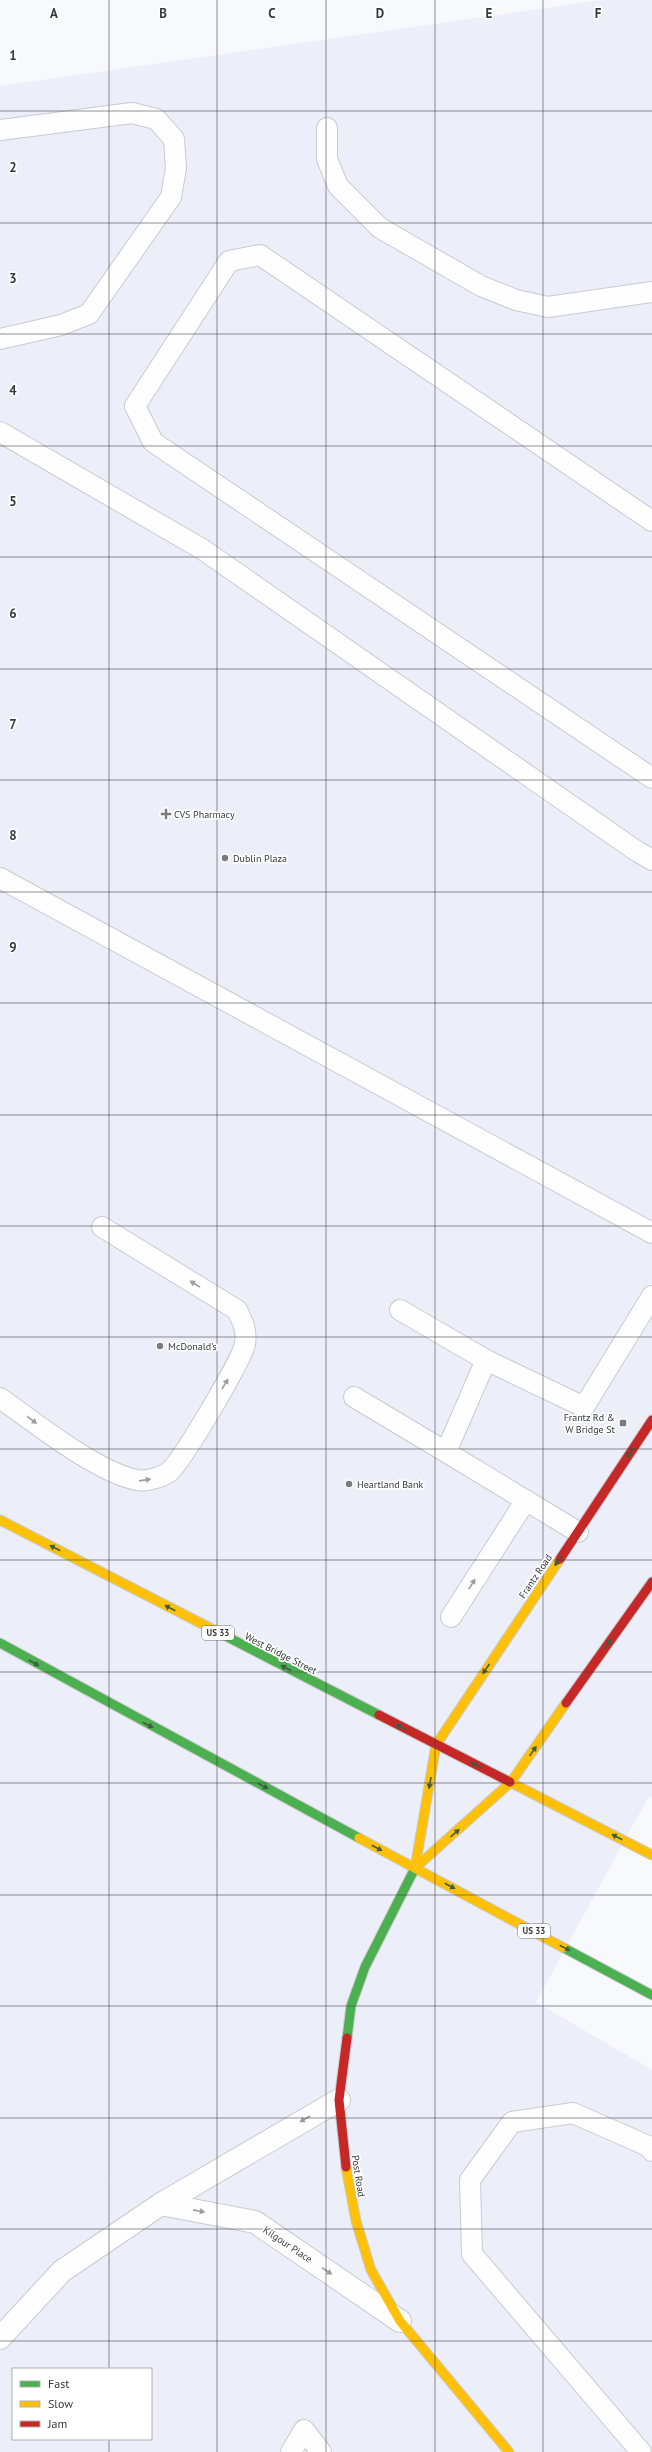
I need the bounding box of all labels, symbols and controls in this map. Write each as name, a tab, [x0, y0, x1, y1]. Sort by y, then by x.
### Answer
text: A	[50, 5, 58, 22]
text: B	[159, 5, 167, 22]
text: C	[268, 5, 276, 22]
text: D	[376, 5, 384, 22]
text: E	[486, 5, 493, 22]
text: F	[595, 5, 602, 22]
text: 1	[9, 47, 17, 64]
text: 2	[9, 159, 17, 176]
text: 3	[9, 270, 17, 287]
text: 4	[9, 382, 17, 399]
text: 5	[9, 493, 17, 510]
text: 6	[9, 605, 17, 622]
text: 7	[9, 716, 17, 733]
place label: CVS Pharmacy	[174, 808, 235, 821]
marker: CVS Pharmacy	[161, 809, 171, 819]
text: 8	[9, 827, 17, 844]
place label: Dublin Plaza	[233, 852, 287, 865]
marker: Dublin Plaza	[220, 853, 230, 863]
text: 9	[9, 939, 17, 956]
one-way arrow	[190, 1280, 200, 1288]
place label: McDonald's	[168, 1340, 217, 1353]
marker: McDonald's	[155, 1341, 165, 1351]
one-way arrow	[222, 1378, 229, 1390]
place label: Frantz Rd & W Bridge St	[564, 1411, 616, 1436]
one-way arrow	[26, 1416, 37, 1424]
marker: Frantz Rd & W Bridge St	[618, 1418, 628, 1428]
one-way arrow	[627, 1447, 634, 1459]
one-way arrow	[139, 1477, 151, 1483]
place label: Heartland Bank	[357, 1478, 424, 1491]
marker: Heartland Bank	[344, 1479, 354, 1489]
one-way arrow	[49, 1545, 60, 1552]
street label: Frantz Road	[516, 1552, 555, 1601]
one-way arrow	[554, 1556, 562, 1566]
one-way arrow	[469, 1578, 476, 1590]
one-way arrow	[164, 1605, 176, 1611]
road number: US 33	[202, 1626, 234, 1640]
street label: West Bridge Street	[243, 1630, 320, 1677]
one-way arrow	[604, 1639, 612, 1650]
one-way arrow	[28, 1659, 40, 1666]
one-way arrow	[280, 1664, 291, 1671]
one-way arrow	[482, 1664, 490, 1674]
one-way arrow	[142, 1722, 154, 1728]
one-way arrow	[396, 1724, 407, 1730]
one-way arrow	[529, 1745, 537, 1756]
one-way arrow	[470, 1762, 482, 1768]
one-way arrow	[427, 1777, 433, 1789]
one-way arrow	[257, 1783, 268, 1789]
one-way arrow	[450, 1828, 460, 1837]
one-way arrow	[612, 1834, 623, 1841]
one-way arrow	[371, 1844, 383, 1851]
one-way arrow	[444, 1883, 456, 1890]
road number: US 33	[518, 1924, 550, 1938]
one-way arrow	[559, 1944, 570, 1951]
one-way arrow	[299, 2116, 311, 2123]
street label: Post Road	[349, 2154, 368, 2198]
one-way arrow	[193, 2208, 205, 2214]
street label: Kilgour Place	[261, 2223, 315, 2266]
one-way arrow	[321, 2267, 332, 2275]
legend	[12, 2368, 152, 2440]
text: Fast	[48, 2376, 69, 2391]
text: Slow	[48, 2396, 73, 2411]
text: Jam	[47, 2416, 67, 2431]

